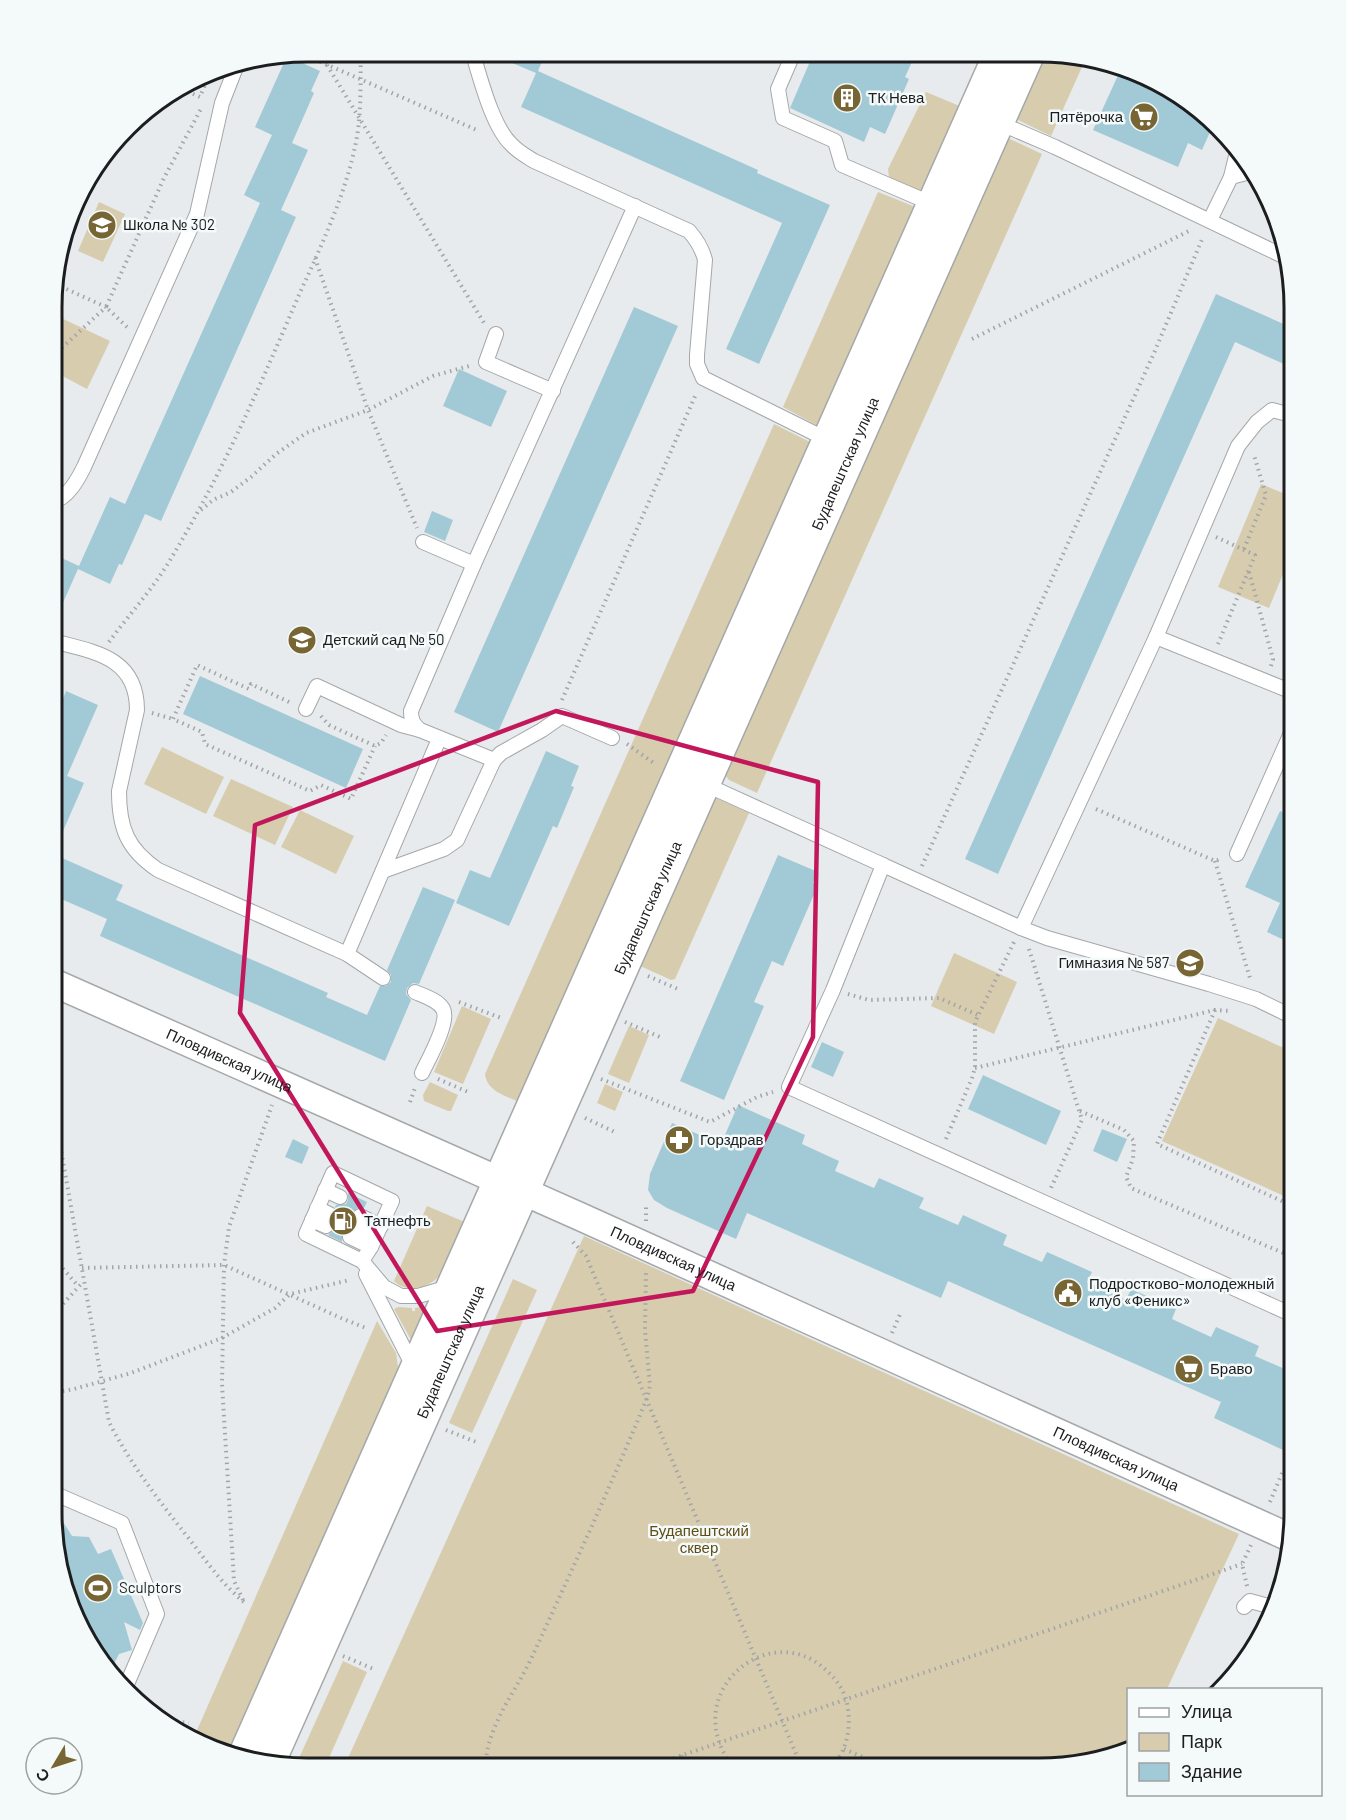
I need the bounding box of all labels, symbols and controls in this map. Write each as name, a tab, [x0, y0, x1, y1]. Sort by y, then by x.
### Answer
building icon: ТК Нева	[831, 82, 863, 114]
place label: ТК Нева	[868, 88, 925, 106]
supermarket icon: Пятёрочка	[1128, 101, 1160, 133]
place label: Пятёрочка	[1049, 107, 1124, 125]
school or university icon: Школа № 302	[86, 209, 118, 241]
place label: Школа № 302	[123, 215, 215, 233]
street label: Будапештская улица	[807, 393, 882, 533]
school or university icon: Детский сад № 50	[286, 624, 318, 656]
place label: Детский сад № 50	[323, 630, 444, 648]
street label: Будапештская улица	[610, 837, 685, 977]
school or university icon: Гимназия № 587	[1174, 947, 1206, 979]
place label: Гимназия № 587	[1058, 953, 1169, 971]
street label: Пловдивская улица	[164, 1024, 296, 1096]
pharmacy icon: Горздрав	[663, 1124, 695, 1156]
place label: Горздрав	[700, 1130, 764, 1148]
fuel station icon: Татнефть	[327, 1205, 359, 1237]
place label: Татнефть	[364, 1211, 431, 1229]
street label: Пловдивская улица	[608, 1222, 740, 1294]
place label: Подростково-молодежный клуб «Феникс»	[1089, 1274, 1274, 1309]
public building icon: Подростково-молодежный клуб «Феникс»	[1052, 1277, 1084, 1309]
street label: Будапештская улица	[412, 1282, 487, 1421]
supermarket icon: Браво	[1173, 1353, 1205, 1385]
place label: Браво	[1210, 1359, 1253, 1377]
street label: Пловдивская улица	[1051, 1422, 1183, 1495]
park label: Будапештский сквер	[649, 1521, 749, 1556]
sports icon: Sculptors	[82, 1572, 114, 1604]
place label: Sculptors	[119, 1578, 181, 1596]
legend	[1127, 1688, 1322, 1796]
text: Улица	[1181, 1700, 1233, 1722]
text: Парк	[1181, 1730, 1222, 1752]
north arrow	[24, 1736, 84, 1796]
text: Здание	[1181, 1760, 1242, 1782]
text: С	[31, 1765, 53, 1786]

